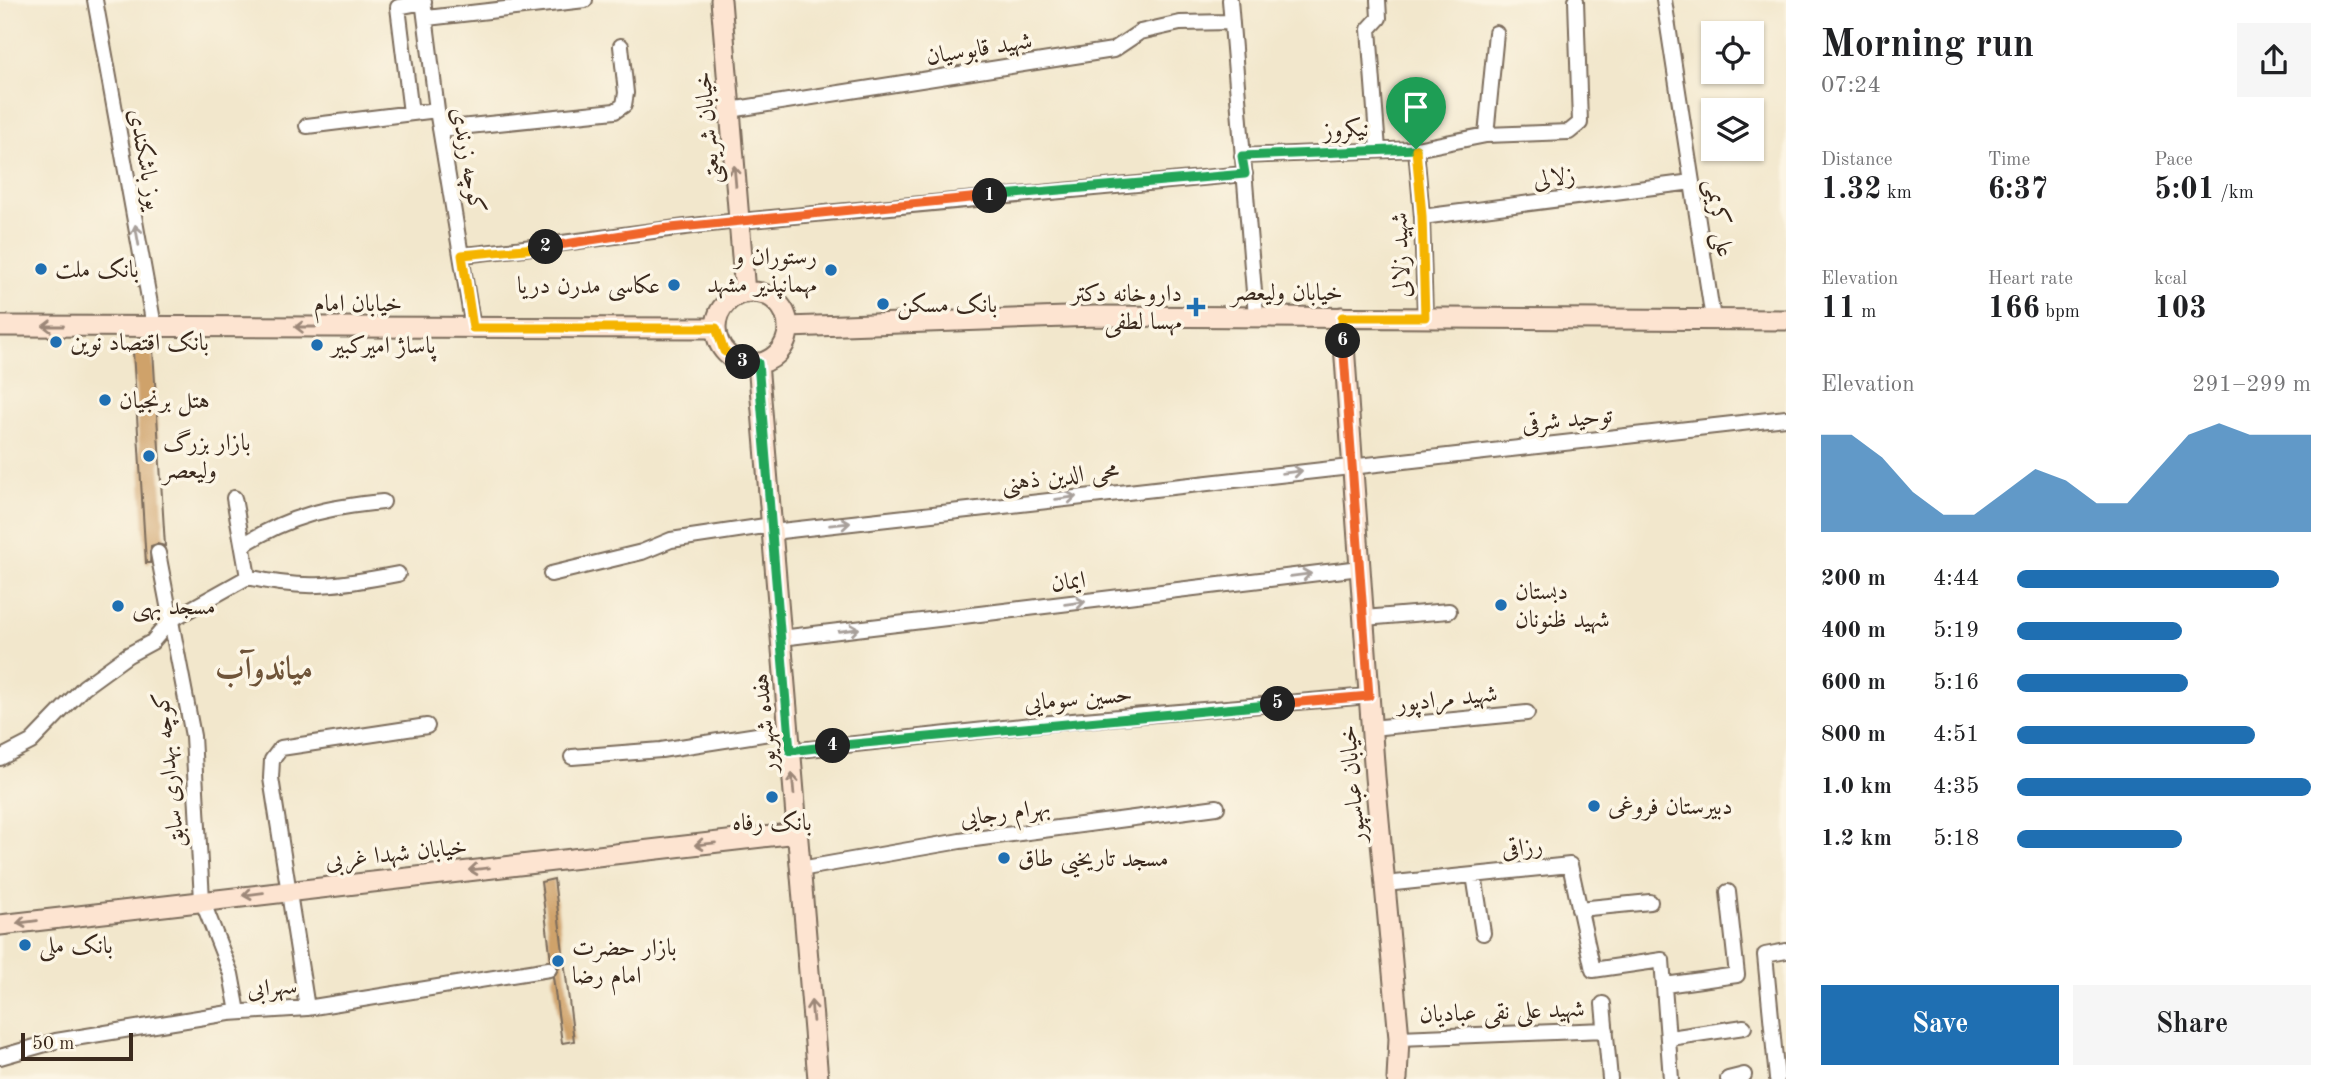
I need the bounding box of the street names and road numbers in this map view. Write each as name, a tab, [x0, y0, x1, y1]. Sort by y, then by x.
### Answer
street label: شهید قابوسیان	[924, 30, 1034, 71]
street label: خیابان شریعتی	[692, 70, 729, 185]
street label: کوچه زرندی	[443, 105, 489, 216]
street label: یوز باشکندی	[122, 106, 167, 213]
street label: نیکروز	[1321, 116, 1370, 145]
street label: زلالی	[1532, 165, 1577, 193]
street label: علی کریمی	[1697, 177, 1739, 260]
street label: شهید زلالی	[1389, 212, 1416, 298]
street label: خیابان ولیعصر	[1228, 282, 1343, 308]
street label: خیابان امام	[314, 293, 402, 324]
street label: توحید شرقی	[1521, 403, 1614, 440]
street label: محی الدین ذهنی	[1000, 459, 1121, 500]
street label: ایمان	[1049, 569, 1087, 597]
street label: هفده شهریور	[750, 672, 783, 776]
street label: حسین سومایی	[1023, 683, 1133, 718]
street label: شهید مرادپور	[1394, 683, 1499, 720]
street label: کوچه بهداری سابق	[149, 690, 193, 849]
street label: خیابان عباسپور	[1337, 724, 1373, 846]
street label: بهرام رجایی	[959, 796, 1053, 839]
street label: رزاقی	[1500, 834, 1544, 863]
street label: خیابان شهدا غربی	[324, 836, 469, 877]
street label: سهرابی	[246, 975, 298, 1006]
street label: شهید علی نقی عبادیان	[1419, 998, 1585, 1031]

